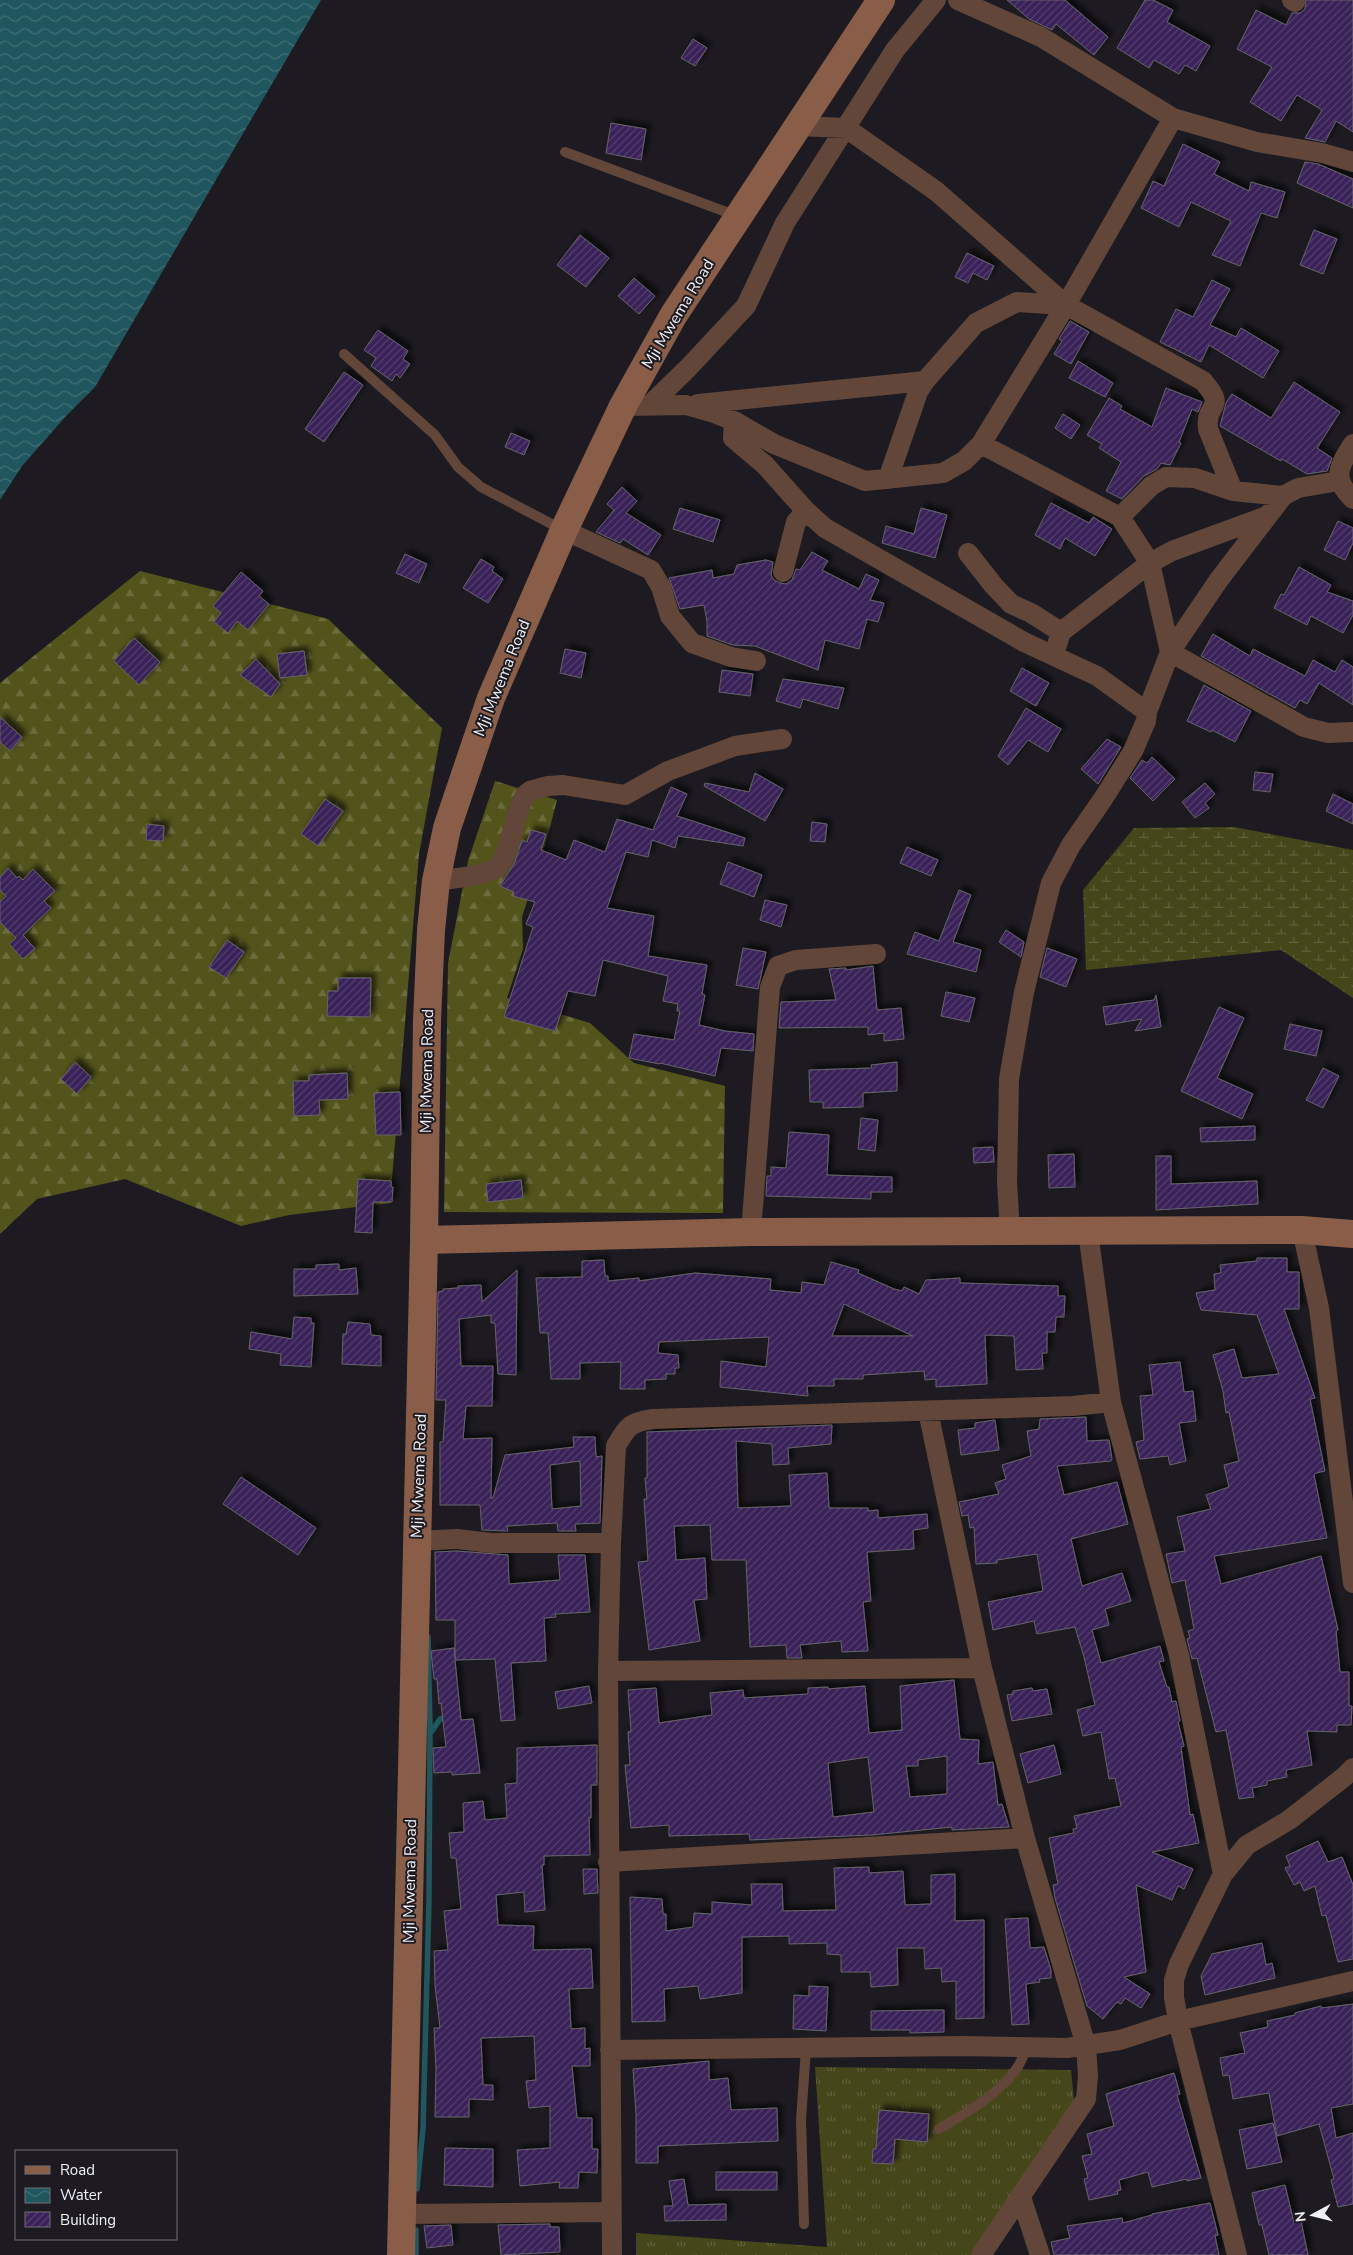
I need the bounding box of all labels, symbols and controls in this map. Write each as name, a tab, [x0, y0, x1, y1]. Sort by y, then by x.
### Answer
street label: Mji Mwema Road	[637, 255, 719, 373]
street label: Mji Mwema Road	[469, 616, 535, 740]
street label: Mji Mwema Road	[415, 1009, 439, 1133]
street label: Mji Mwema Road	[406, 1413, 432, 1539]
street label: Mji Mwema Road	[398, 1819, 422, 1943]
legend	[15, 2150, 178, 2240]
text: Road	[60, 2160, 95, 2180]
text: Water	[60, 2185, 103, 2205]
north arrow	[1288, 2190, 1338, 2240]
text: Building	[60, 2210, 116, 2230]
text: N	[1291, 2210, 1311, 2223]

